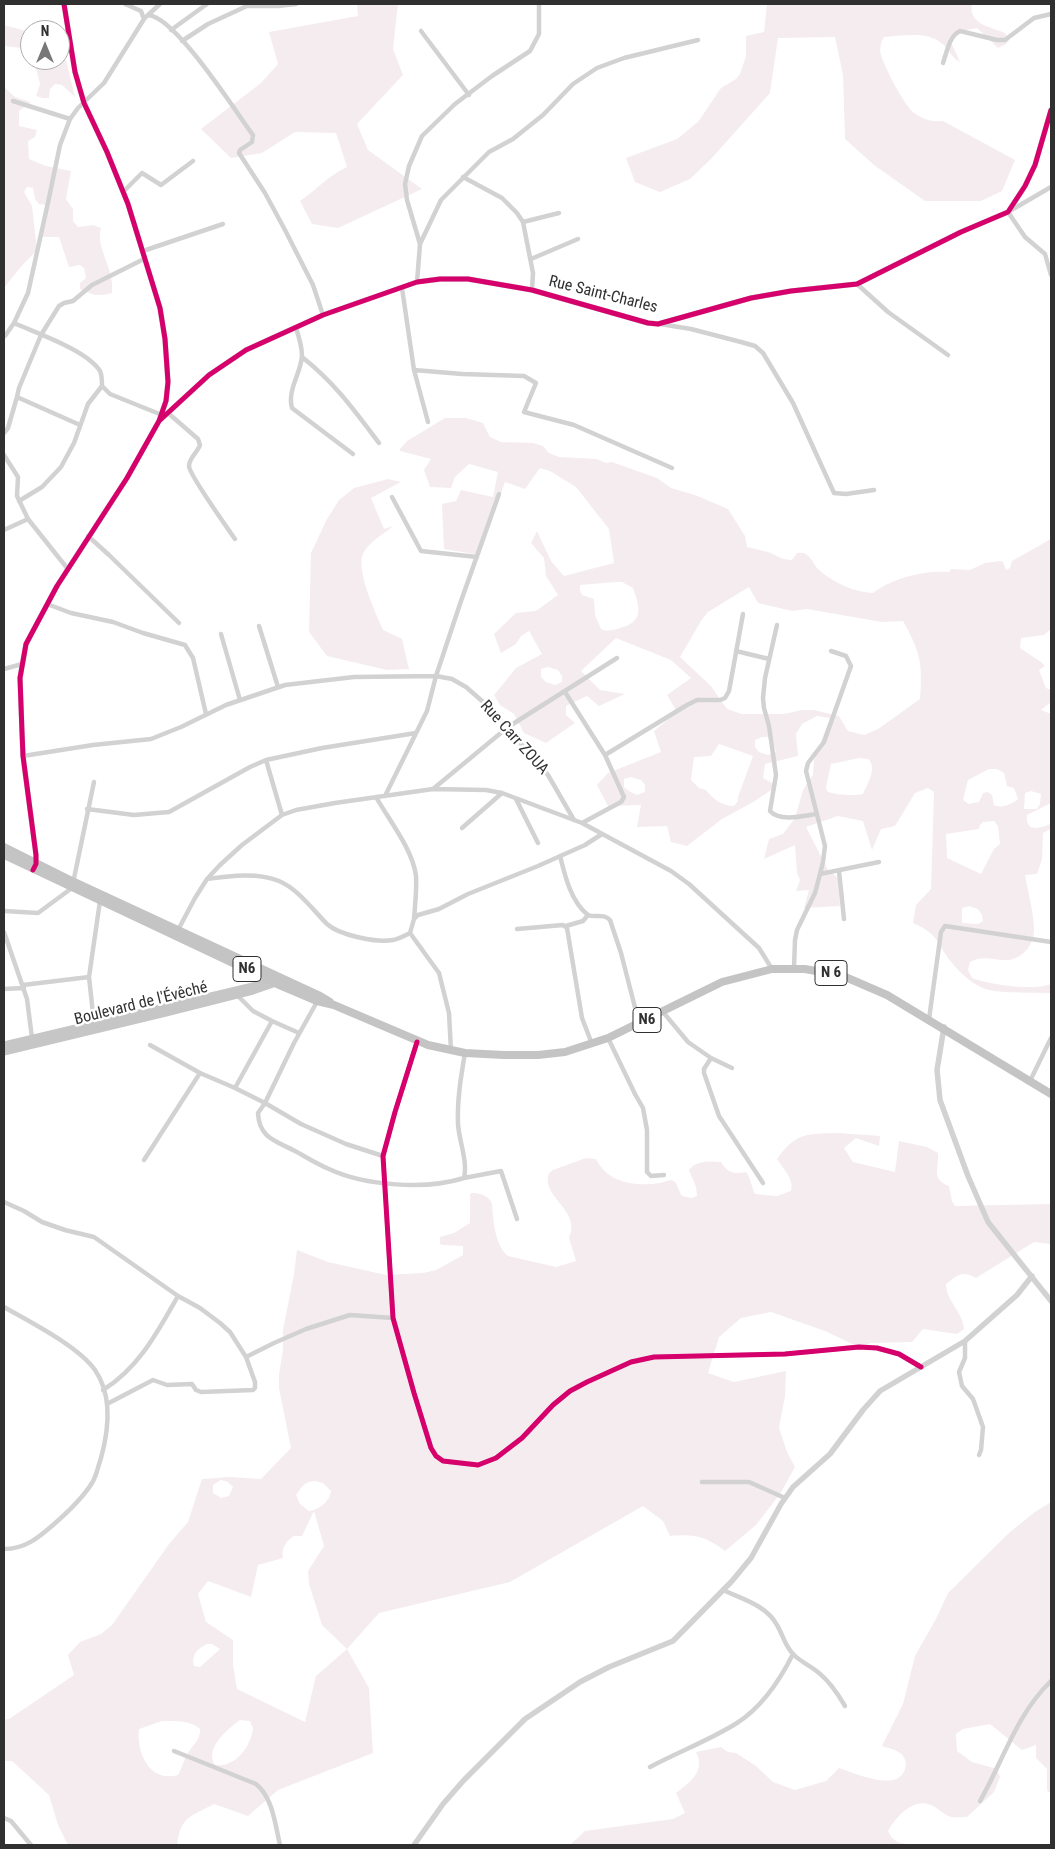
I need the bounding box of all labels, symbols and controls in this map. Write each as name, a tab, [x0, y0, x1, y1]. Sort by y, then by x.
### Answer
north arrow	[20, 20, 70, 70]
text: N	[41, 23, 49, 39]
street label: Rue Saint-Charles	[547, 272, 659, 318]
street label: Rue Carr ZOUA	[476, 697, 552, 779]
road number: N6	[233, 956, 261, 982]
road number: N 6	[815, 960, 847, 986]
street label: Boulevard de l'Évêché	[72, 978, 210, 1030]
road number: N6	[633, 1008, 661, 1032]

